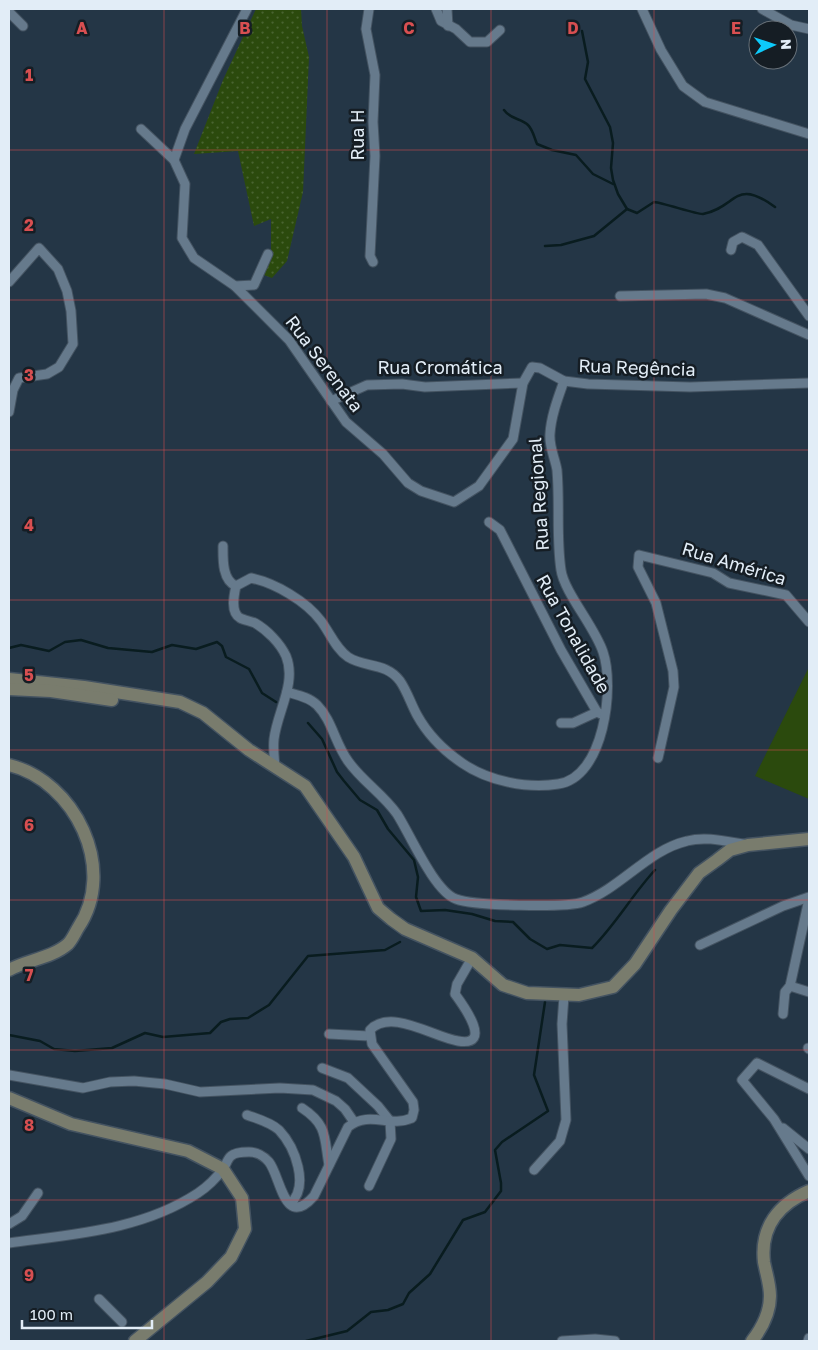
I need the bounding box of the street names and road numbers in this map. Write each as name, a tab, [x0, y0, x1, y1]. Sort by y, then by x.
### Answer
street label: Rua H	[346, 109, 368, 161]
street label: Rua Serenata	[281, 311, 368, 416]
street label: Rua Regência	[578, 354, 696, 380]
street label: Rua Cromática	[377, 356, 503, 378]
street label: Rua Regional	[523, 436, 553, 552]
street label: Rua América	[680, 537, 789, 589]
street label: Rua Tonalidade	[532, 570, 616, 697]

